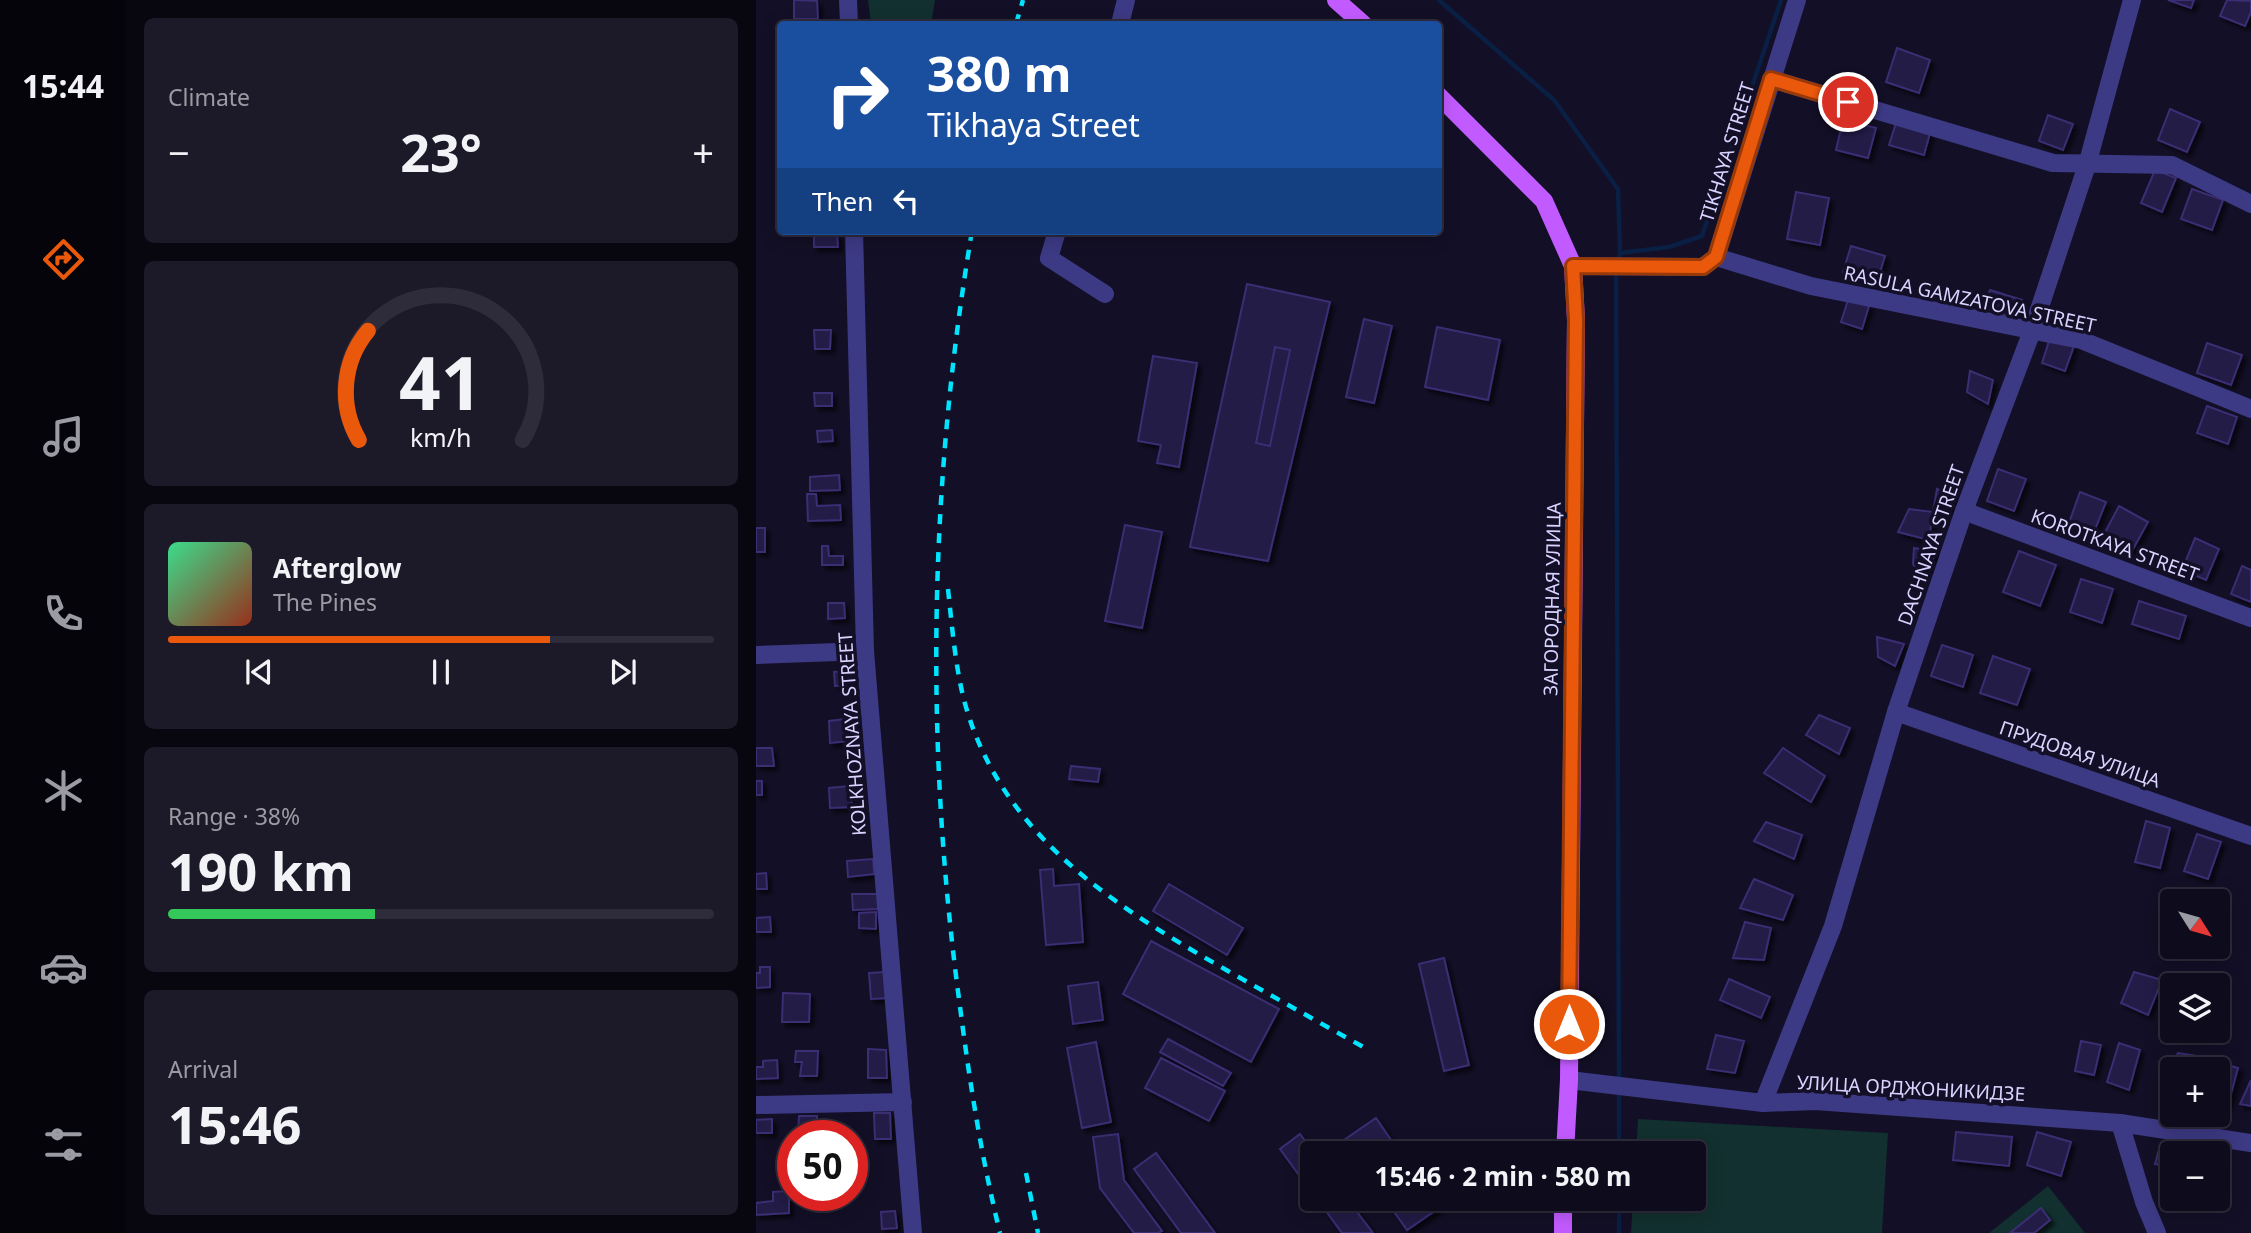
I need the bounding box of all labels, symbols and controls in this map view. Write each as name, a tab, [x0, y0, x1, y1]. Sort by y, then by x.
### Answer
text: 380 m	[927, 40, 1072, 106]
icon: right	[812, 49, 903, 140]
text: 15:44	[22, 64, 104, 107]
pin	[1818, 72, 1878, 132]
street label: TIKHAYA STREET	[1693, 78, 1761, 225]
text: Climate	[168, 81, 250, 113]
icon: arrive	[1829, 83, 1867, 121]
text: Tikhaya Street	[927, 103, 1140, 146]
text: 23°	[400, 116, 482, 187]
text: −	[168, 126, 190, 178]
text: +	[692, 126, 714, 178]
icon: left	[887, 182, 925, 220]
text: Then	[812, 183, 873, 219]
icon: directions	[39, 235, 88, 284]
street label: RASULA GAMZATOVA STREET	[1841, 260, 2099, 339]
text: 41	[399, 332, 483, 431]
icon: music	[39, 412, 88, 461]
text: km/h	[410, 419, 472, 453]
street label: DACHNAYA STREET	[1891, 461, 1971, 629]
street label: ЗАГОРОДНАЯ УЛИЦА	[1537, 501, 1567, 696]
street label: KOROTKAYA STREET	[2027, 503, 2203, 588]
text: Afterglow	[273, 550, 401, 586]
text: The Pines	[273, 586, 377, 618]
icon: phone	[39, 589, 88, 638]
street label: KOLKHOZNAYA STREET	[832, 631, 872, 837]
icon: previous	[240, 653, 278, 691]
icon: pause	[422, 653, 460, 691]
icon: next	[604, 653, 642, 691]
street label: ПРУДОВАЯ УЛИЦА	[1996, 714, 2165, 794]
icon: climate	[39, 766, 88, 815]
text: Range · 38%	[168, 800, 300, 832]
text: 190 km	[168, 835, 354, 906]
north arrow	[2160, 889, 2230, 959]
map controls	[2160, 889, 2230, 1211]
icon: car	[39, 943, 88, 992]
button: layers	[2160, 973, 2230, 1043]
position arrow	[1532, 987, 1606, 1061]
text: Arrival	[168, 1053, 238, 1085]
button: +	[2160, 1057, 2230, 1127]
street label: УЛИЦА ОРДЖОНИКИДЗЕ	[1796, 1069, 2026, 1107]
text: 15:46	[168, 1088, 302, 1159]
icon: filters	[39, 1120, 88, 1169]
speed limit sign: 50	[777, 1120, 868, 1211]
button: −	[2160, 1141, 2230, 1211]
text: 15:46 · 2 min · 580 m	[1375, 1158, 1631, 1194]

